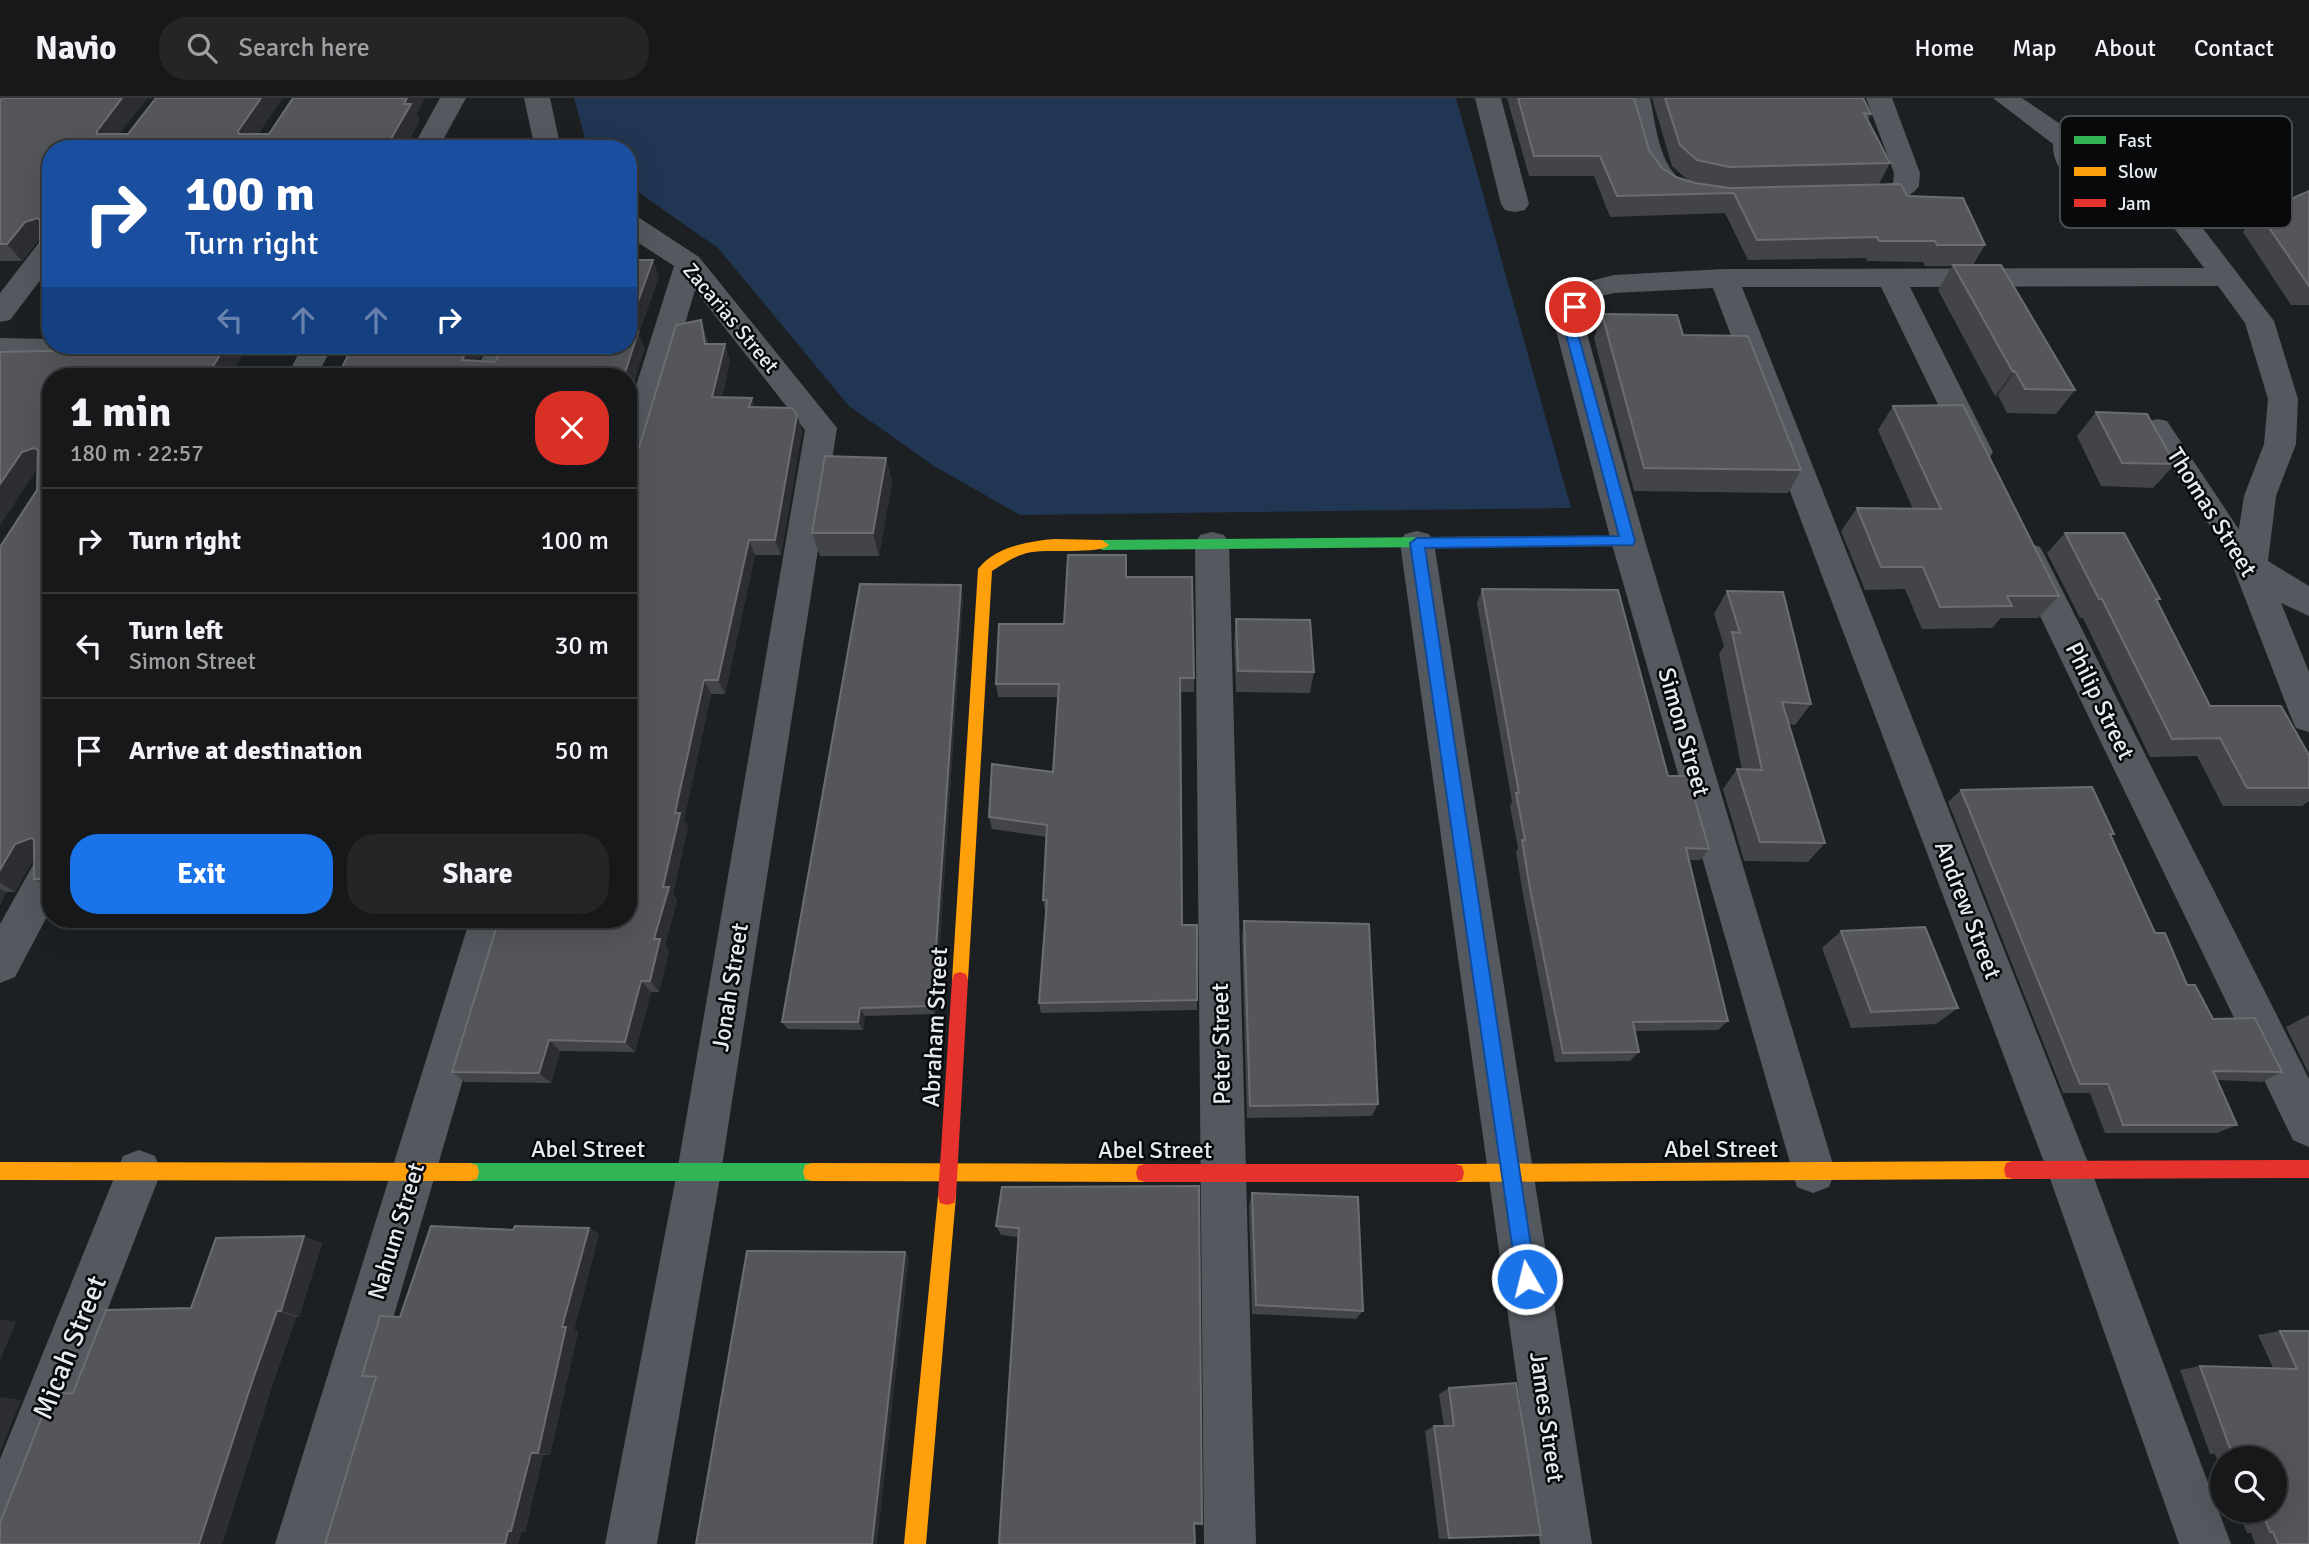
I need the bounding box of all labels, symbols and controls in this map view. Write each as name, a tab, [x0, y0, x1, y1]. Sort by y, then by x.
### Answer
search box	[159, 17, 649, 80]
text: Navio	[35, 28, 117, 69]
icon: search	[183, 29, 221, 67]
text: Search here	[239, 32, 370, 64]
text: Home	[1914, 33, 1974, 63]
text: Map	[2012, 33, 2057, 63]
text: About	[2095, 33, 2156, 63]
text: Contact	[2194, 33, 2274, 63]
legend	[2060, 116, 2292, 228]
text: Fast	[2118, 129, 2152, 153]
text: Slow	[2118, 160, 2158, 184]
text: 100 m	[185, 164, 315, 224]
icon: right	[70, 168, 161, 259]
text: Jam	[2118, 192, 2151, 216]
text: Turn right	[185, 224, 318, 263]
street label: Zacarias Street	[677, 258, 785, 378]
pin	[1545, 277, 1605, 337]
icon: arrive	[1556, 288, 1594, 326]
icon: left	[211, 301, 249, 339]
icon: ahead	[284, 301, 322, 339]
icon: ahead	[357, 301, 395, 339]
icon: right	[430, 301, 468, 339]
text: 1 min	[70, 387, 171, 438]
button: close	[535, 391, 609, 465]
text: 180 m · 22:57	[70, 439, 204, 468]
street label: Thomas Street	[2160, 442, 2264, 582]
icon: right	[70, 522, 108, 560]
text: Turn right	[129, 525, 241, 557]
text: 100 m	[540, 525, 609, 557]
text: Turn left	[129, 615, 223, 647]
icon: left	[70, 627, 108, 665]
text: 30 m	[554, 630, 609, 662]
street label: Philip Street	[2059, 637, 2141, 765]
text: Simon Street	[129, 647, 256, 676]
street label: Simon Street	[1651, 664, 1717, 800]
icon: arrive	[70, 732, 108, 770]
text: Arrive at destination	[129, 735, 362, 767]
text: 50 m	[554, 735, 609, 767]
button: Exit	[70, 834, 333, 914]
button: Share	[347, 834, 609, 914]
street label: Andrew Street	[1928, 837, 2008, 983]
street label: Jonah Street	[705, 921, 755, 1053]
street label: Abraham Street	[916, 946, 954, 1108]
street label: Peter Street	[1205, 983, 1237, 1105]
street label: Abel Street	[531, 1134, 645, 1164]
street label: Abel Street	[1664, 1134, 1778, 1164]
street label: Abel Street	[1098, 1135, 1212, 1165]
street label: Nahum Street	[361, 1159, 431, 1303]
position arrow	[1490, 1242, 1564, 1316]
street label: Micah Street	[26, 1270, 114, 1424]
street label: James Street	[1523, 1350, 1571, 1484]
map controls	[2210, 1446, 2287, 1523]
button: search	[2210, 1446, 2287, 1523]

